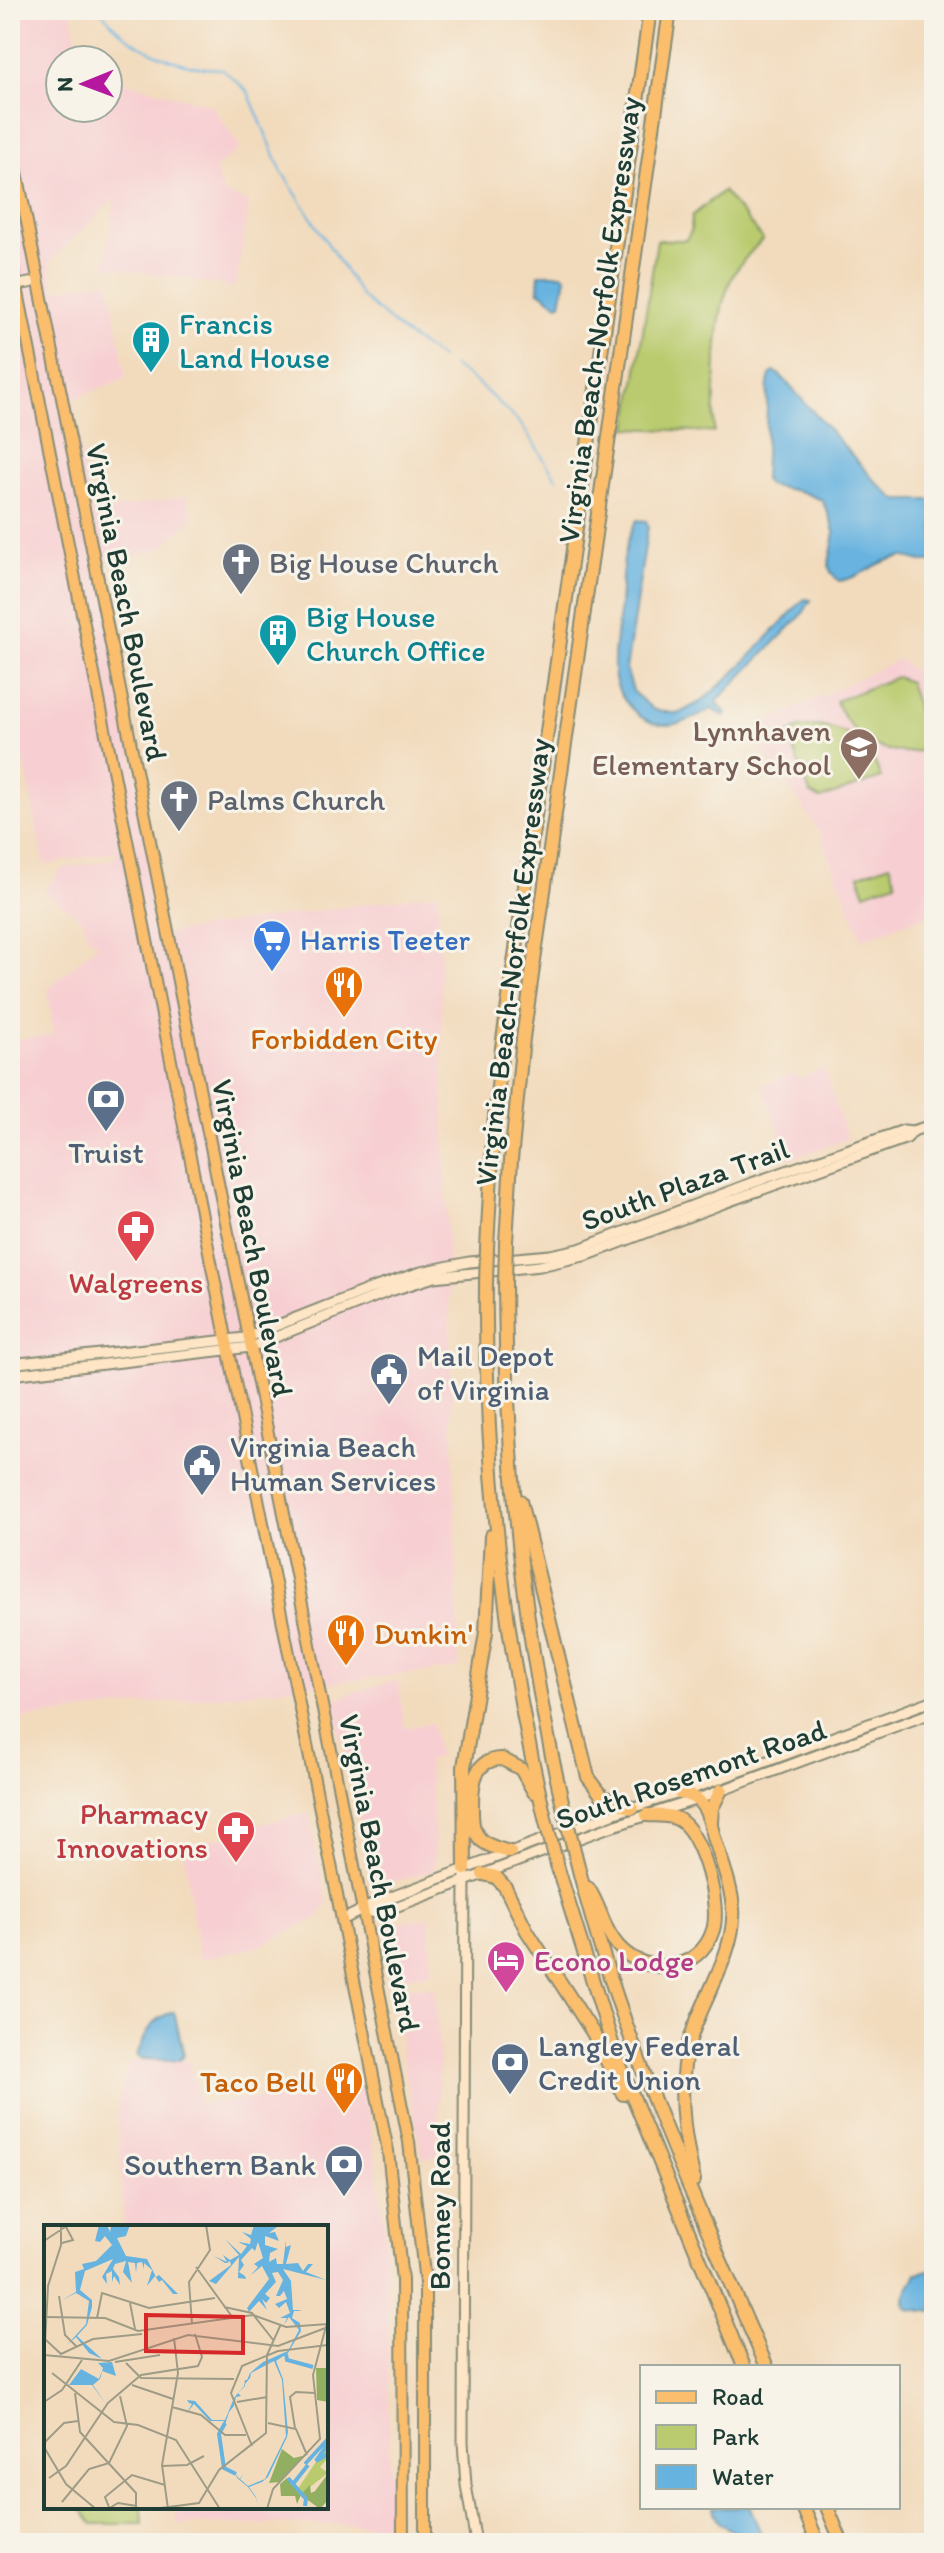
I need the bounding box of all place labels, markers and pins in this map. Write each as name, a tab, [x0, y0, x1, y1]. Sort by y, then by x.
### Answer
place label: Francis Land House	[179, 305, 330, 376]
building icon: Francis Land House	[130, 319, 172, 374]
church icon: Big House Church	[220, 541, 262, 596]
place label: Big House Church	[269, 544, 498, 581]
place label: Big House Church Office	[306, 598, 486, 669]
building icon: Big House Church Office	[257, 612, 299, 667]
place label: Lynnhaven Elementary School	[592, 712, 831, 783]
school or university icon: Lynnhaven Elementary School	[838, 726, 880, 781]
church icon: Palms Church	[158, 778, 200, 833]
place label: Palms Church	[207, 781, 385, 818]
supermarket icon: Harris Teeter	[251, 918, 293, 973]
place label: Harris Teeter	[300, 921, 471, 958]
restaurant icon: Forbidden City	[323, 964, 365, 1019]
place label: Forbidden City	[250, 1020, 438, 1057]
bank icon: Truist	[85, 1078, 127, 1133]
place label: Truist	[68, 1134, 144, 1171]
pharmacy icon: Walgreens	[115, 1208, 157, 1263]
place label: Walgreens	[69, 1264, 203, 1301]
place label: Mail Depot of Virginia	[417, 1337, 554, 1408]
public building icon: Mail Depot of Virginia	[368, 1351, 410, 1406]
place label: Virginia Beach Human Services	[230, 1428, 436, 1499]
public building icon: Virginia Beach Human Services	[181, 1442, 223, 1497]
restaurant icon: Dunkin'	[325, 1612, 367, 1667]
place label: Dunkin'	[374, 1615, 473, 1652]
place label: Pharmacy Innovations	[56, 1795, 208, 1866]
pharmacy icon: Pharmacy Innovations	[215, 1809, 257, 1864]
hotel icon: Econo Lodge	[485, 1939, 527, 1994]
place label: Econo Lodge	[534, 1942, 694, 1979]
place label: Langley Federal Credit Union	[538, 2027, 740, 2098]
bank icon: Langley Federal Credit Union	[489, 2041, 531, 2096]
restaurant icon: Taco Bell	[323, 2060, 365, 2115]
place label: Taco Bell	[200, 2063, 317, 2100]
bank icon: Southern Bank	[323, 2143, 365, 2198]
place label: Southern Bank	[124, 2146, 316, 2183]

